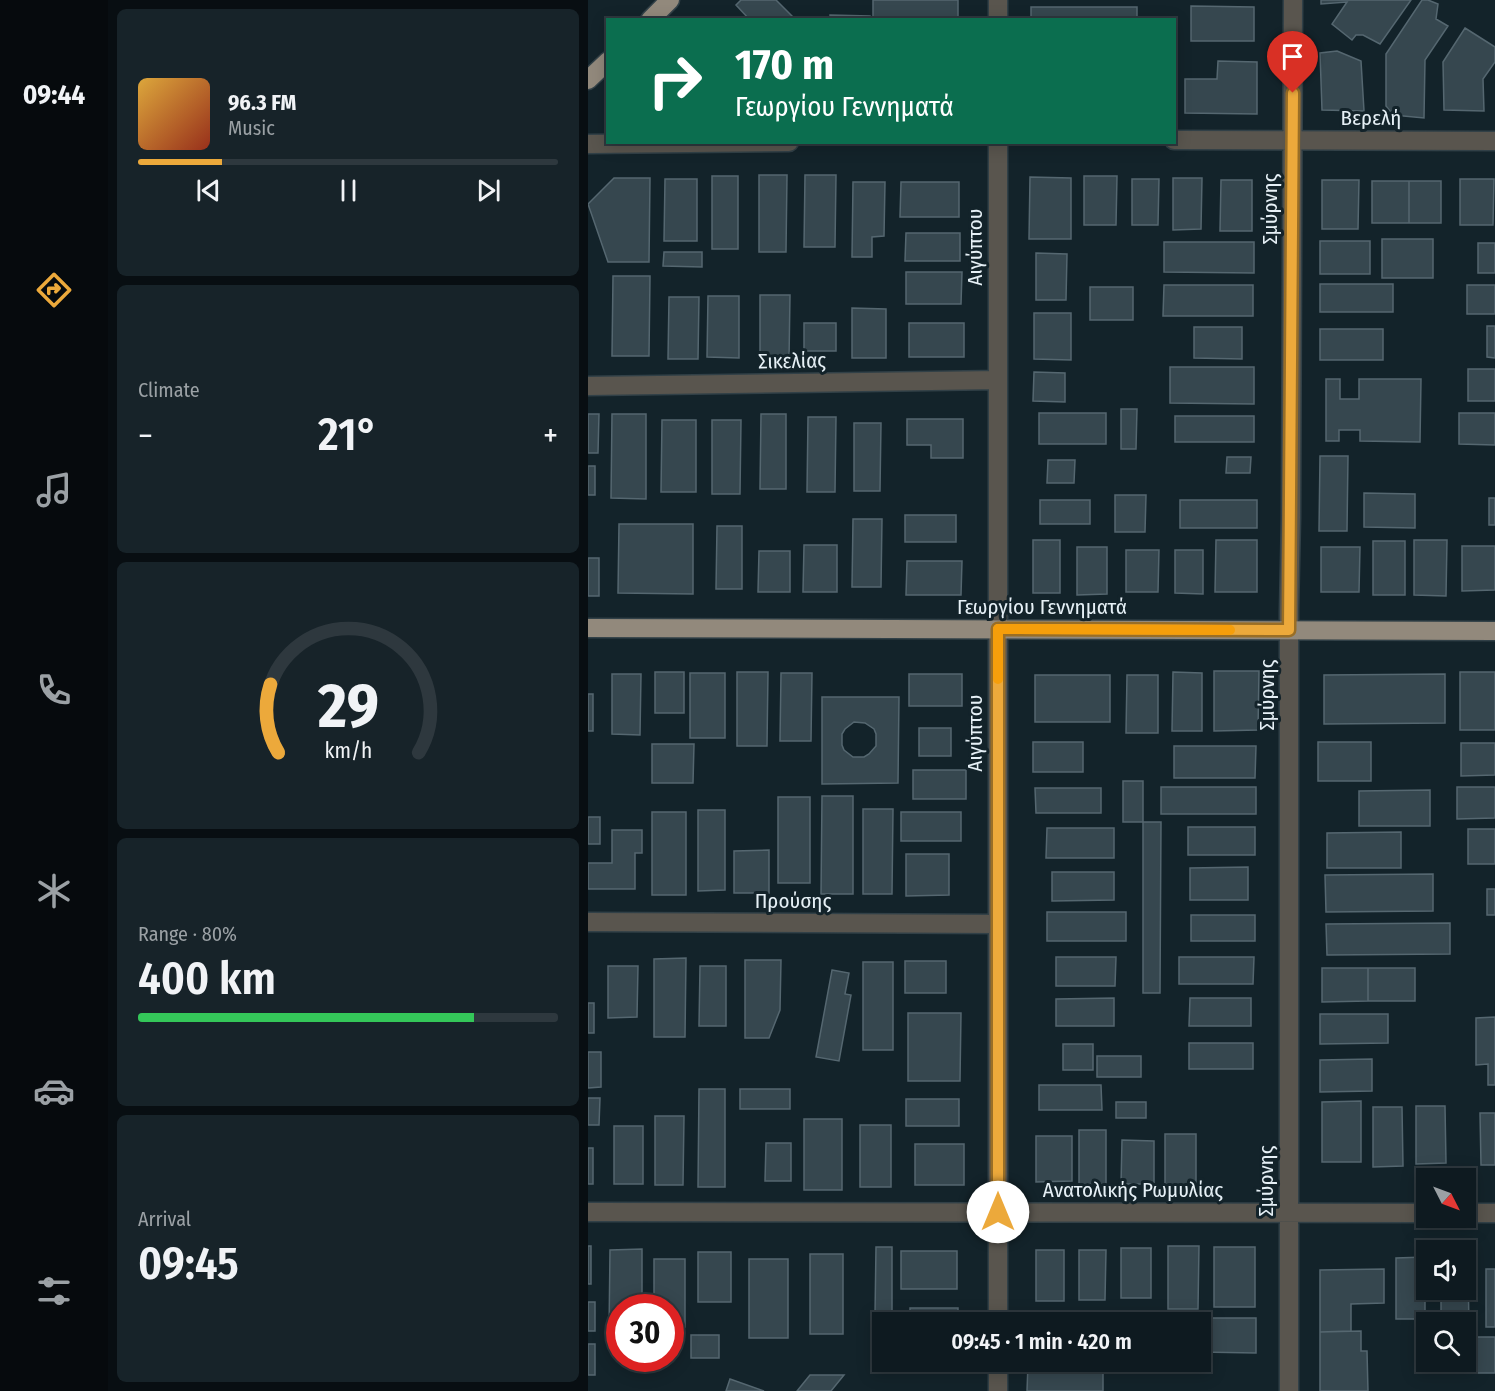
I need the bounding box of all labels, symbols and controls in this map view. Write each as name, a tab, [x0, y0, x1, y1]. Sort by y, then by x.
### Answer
pin	[1267, 31, 1318, 93]
text: 170 m	[735, 40, 834, 90]
icon: arrive	[1276, 40, 1309, 73]
icon: right	[636, 42, 714, 120]
text: 09:44	[23, 79, 85, 111]
text: 96.3 FM	[228, 89, 296, 116]
text: Γεωργίου Γεννηματά	[735, 91, 954, 123]
street label: Βερελή	[1341, 105, 1401, 131]
text: Music	[228, 116, 275, 140]
street label: Σμύρνης	[1257, 173, 1283, 245]
icon: previous	[192, 174, 225, 207]
icon: pause	[332, 174, 365, 207]
icon: next	[472, 174, 505, 207]
street label: Αιγύπτου	[962, 208, 988, 286]
icon: directions	[33, 269, 75, 311]
street label: Σικελίας	[758, 347, 826, 375]
text: Climate	[138, 378, 200, 402]
text: 21°	[318, 408, 378, 462]
text: −	[138, 416, 153, 456]
text: +	[543, 416, 558, 456]
icon: music	[33, 469, 75, 511]
street label: Γεωργίου Γεννηματά	[957, 594, 1127, 620]
street label: Σμύρνης	[1254, 659, 1280, 731]
icon: phone	[33, 669, 75, 711]
text: 29	[317, 669, 378, 744]
street label: Αιγύπτου	[962, 694, 988, 772]
text: km/h	[324, 738, 372, 764]
icon: climate	[33, 870, 75, 912]
street label: Προύσης	[755, 888, 831, 914]
text: Range · 80%	[138, 922, 237, 946]
text: 400 km	[138, 952, 276, 1006]
icon: car	[33, 1070, 75, 1112]
street label: Σμύρνης	[1253, 1145, 1279, 1217]
north arrow	[1416, 1168, 1476, 1228]
map controls	[1416, 1168, 1476, 1372]
street label: Ανατολικής Ρωμυλίας	[1043, 1177, 1223, 1203]
position arrow	[966, 1180, 1030, 1244]
text: Arrival	[138, 1207, 191, 1231]
text: 09:45	[138, 1237, 239, 1291]
button: sound	[1416, 1240, 1476, 1300]
icon: filters	[33, 1270, 75, 1312]
speed limit sign: 30	[606, 1294, 684, 1372]
button: search	[1416, 1312, 1476, 1372]
text: 09:45 · 1 min · 420 m	[951, 1328, 1132, 1355]

